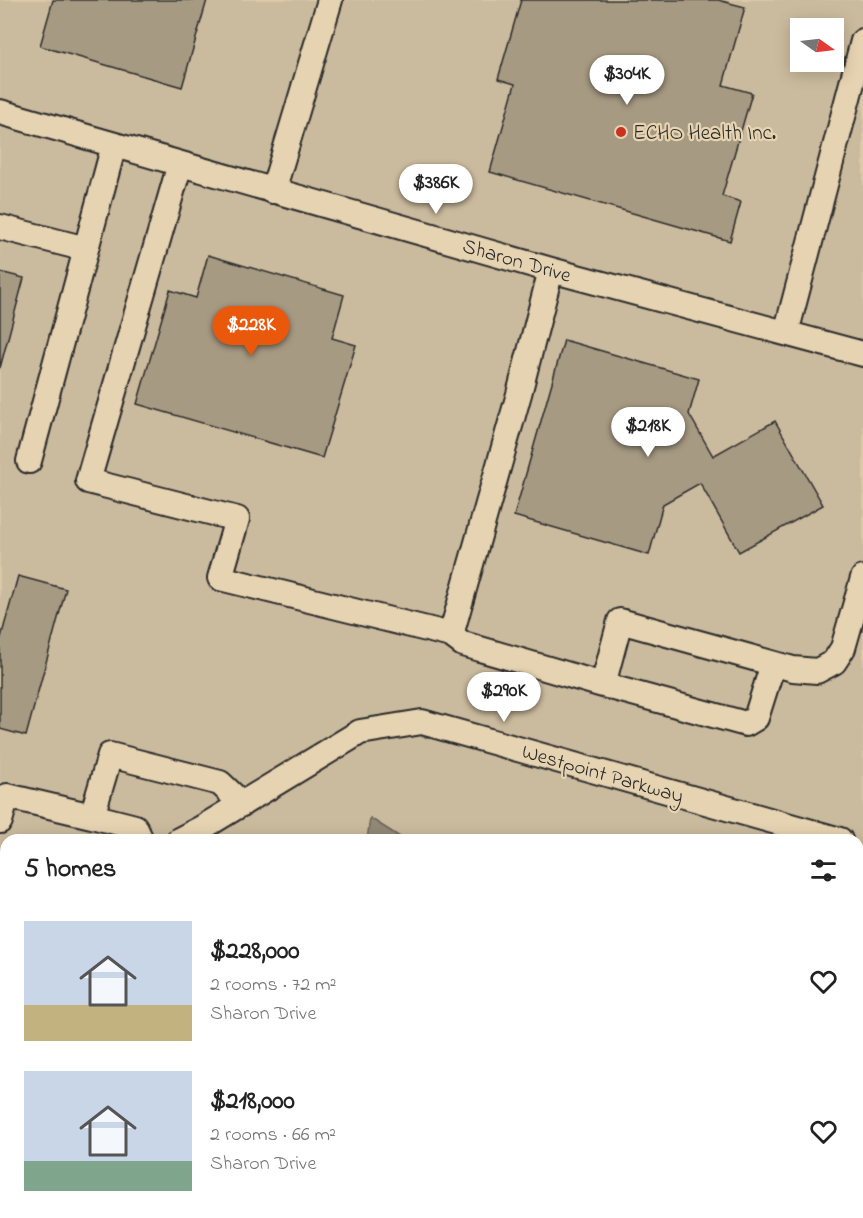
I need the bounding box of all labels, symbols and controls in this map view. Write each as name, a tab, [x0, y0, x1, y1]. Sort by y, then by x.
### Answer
north arrow	[790, 18, 844, 72]
map controls	[790, 18, 844, 72]
pin: $304K	[585, 55, 669, 106]
text: $304K	[604, 60, 650, 89]
place label: ECHO Health Inc.	[633, 119, 776, 149]
marker: ECHO Health Inc.	[614, 125, 628, 139]
pin: $386K	[394, 164, 478, 215]
text: $386K	[413, 169, 459, 198]
street label: Sharon Drive	[459, 232, 575, 292]
pin: $228K	[209, 306, 293, 357]
text: $228K	[226, 311, 276, 340]
pin: $218K	[606, 407, 690, 458]
text: $218K	[625, 412, 671, 441]
pin: $290K	[462, 672, 546, 723]
text: $290K	[481, 677, 527, 706]
street label: Westpoint Parkway	[518, 737, 687, 814]
text: 5 homes	[24, 851, 116, 889]
icon: filters	[807, 854, 840, 887]
text: $228,000	[210, 933, 300, 971]
icon: home	[72, 945, 144, 1017]
icon: heart	[807, 965, 840, 998]
text: 2 rooms · 72 m²	[210, 971, 337, 1000]
text: Sharon Drive	[210, 1000, 316, 1029]
text: $218,000	[210, 1083, 295, 1121]
icon: home	[72, 1095, 144, 1167]
icon: heart	[807, 1115, 840, 1148]
text: 2 rooms · 66 m²	[210, 1121, 336, 1150]
text: Sharon Drive	[210, 1150, 316, 1179]

